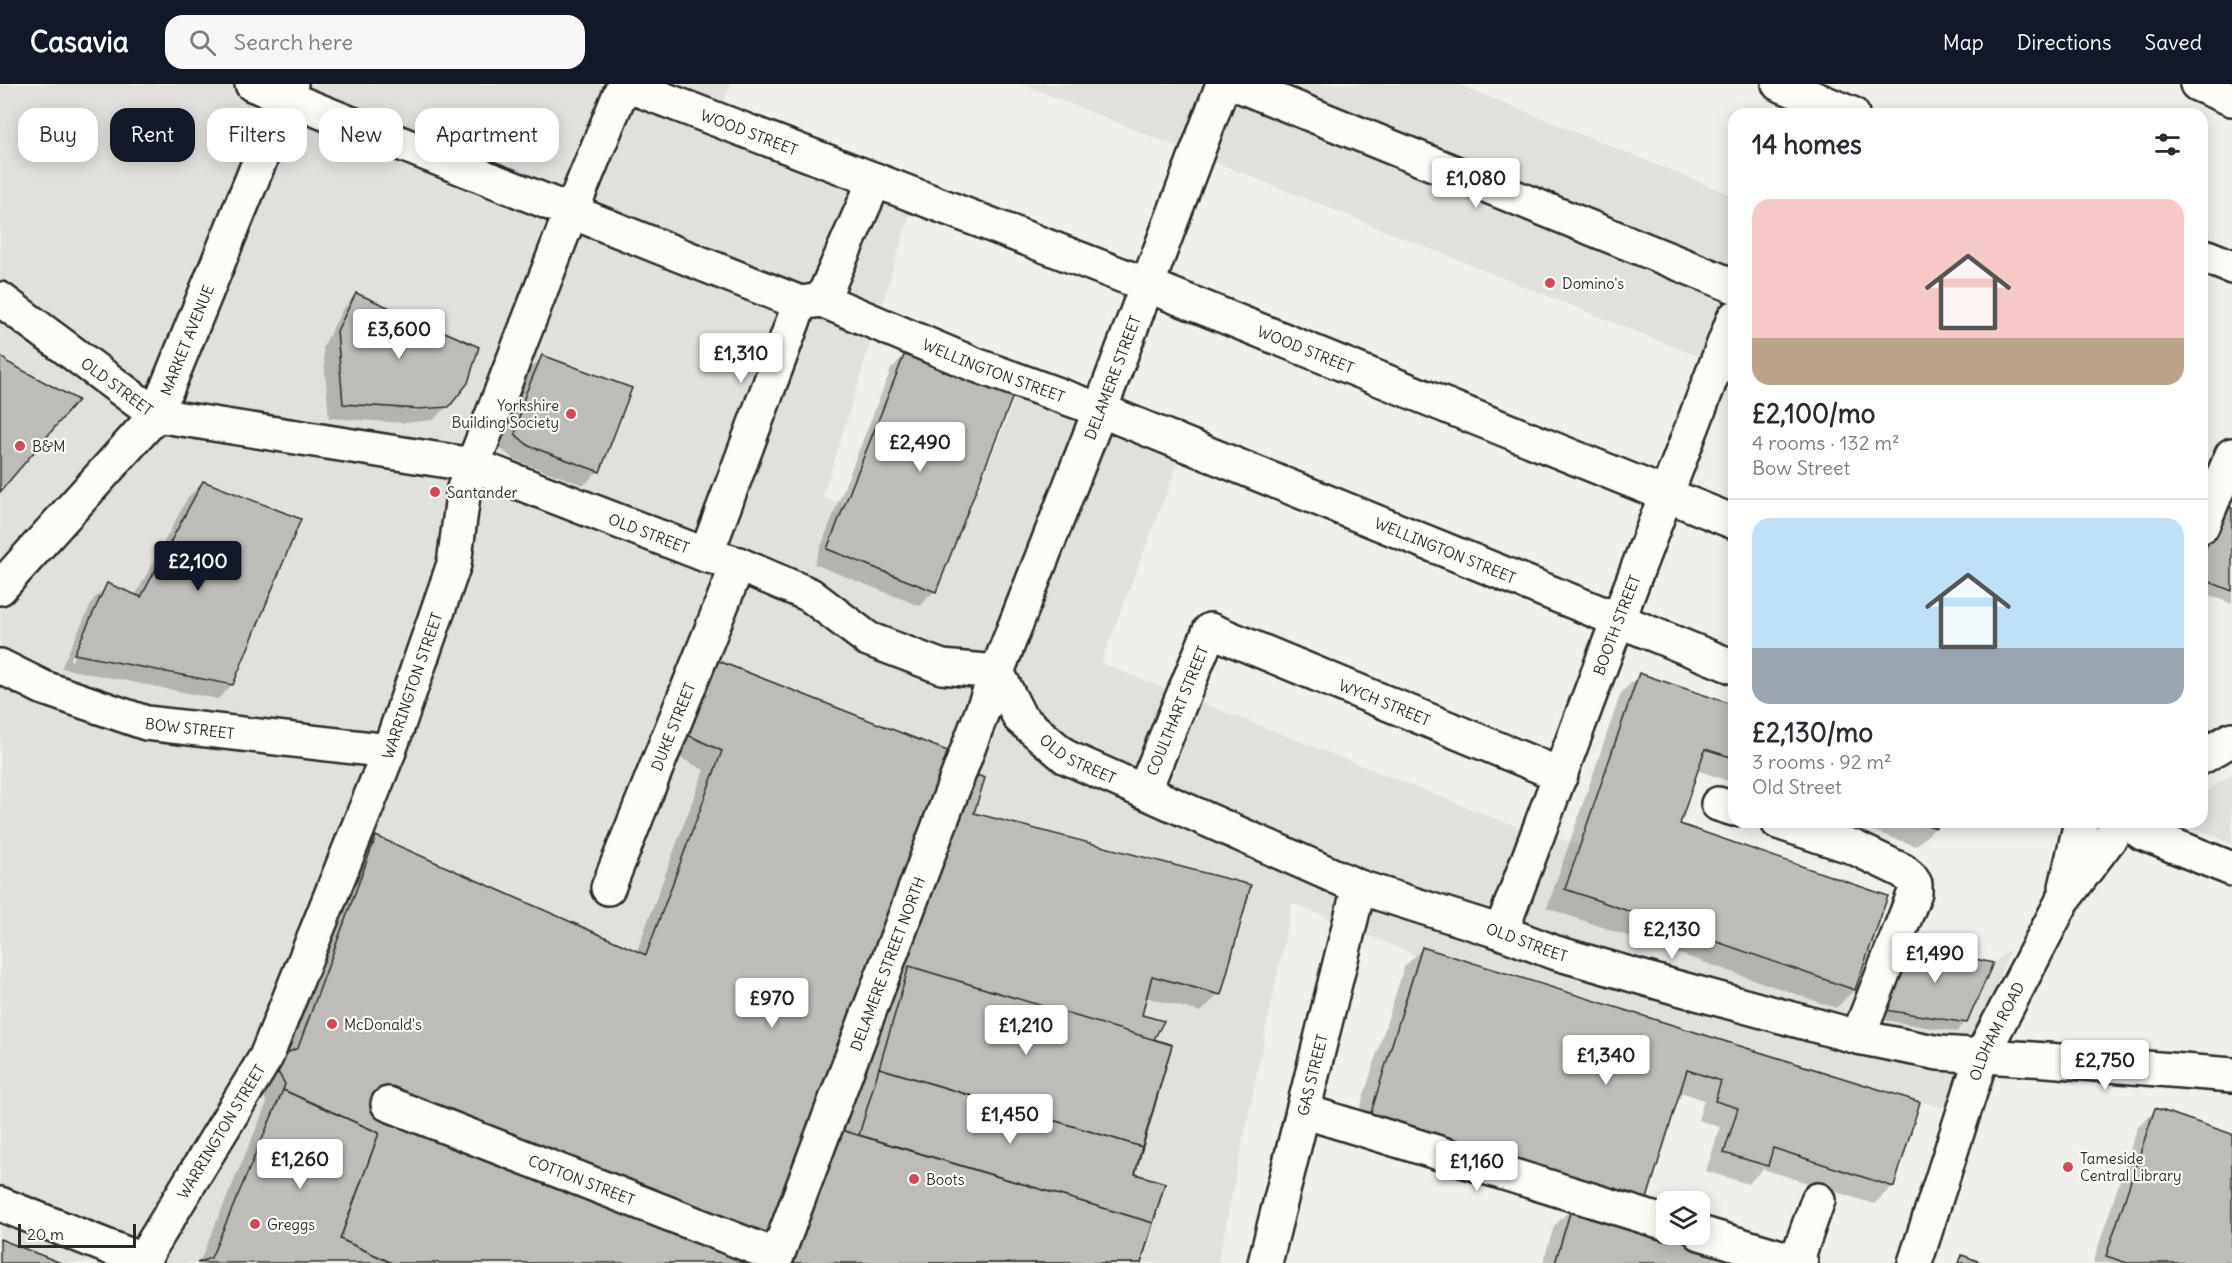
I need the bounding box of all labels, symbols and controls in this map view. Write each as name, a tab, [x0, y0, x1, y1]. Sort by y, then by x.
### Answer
search box	[165, 15, 585, 69]
text: Casavia	[30, 24, 129, 60]
icon: search	[186, 26, 219, 59]
text: Search here	[234, 28, 353, 56]
text: Map	[1943, 29, 1984, 56]
text: Directions	[2017, 29, 2111, 56]
text: Saved	[2144, 29, 2202, 56]
street label: WOOD STREET	[698, 105, 800, 159]
chip: Buy	[18, 108, 98, 162]
chip: Rent	[110, 108, 195, 162]
chip: Filters	[207, 108, 307, 162]
chip: New	[319, 108, 403, 162]
chip: Apartment	[415, 108, 559, 162]
text: 14 homes	[1752, 128, 1862, 161]
icon: filters	[2151, 128, 2184, 161]
pin: £1,080	[1427, 158, 1525, 209]
text: £1,080	[1446, 165, 1506, 190]
icon: home	[1914, 238, 2022, 346]
place label: Domino's	[1562, 274, 1624, 293]
marker: Domino's	[1543, 276, 1557, 290]
street label: MARKET AVENUE	[156, 282, 218, 398]
pin: £3,600	[350, 309, 448, 360]
street label: DELAMERE STREET	[1080, 312, 1144, 442]
text: £3,600	[367, 316, 431, 341]
street label: WOOD STREET	[1255, 321, 1357, 377]
pin: £1,310	[692, 333, 790, 384]
street label: WELLINGTON STREET	[920, 334, 1068, 406]
text: £1,310	[714, 340, 768, 365]
street label: OLD STREET	[77, 353, 157, 419]
place label: Yorkshire Building Society	[451, 396, 559, 432]
text: £2,100/mo	[1752, 397, 1875, 430]
marker: Yorkshire Building Society	[564, 407, 578, 421]
pin: £2,490	[871, 422, 969, 473]
text: £2,490	[889, 429, 951, 454]
text: 4 rooms · 132 m²	[1752, 430, 1899, 455]
place label: B&M	[32, 437, 65, 456]
marker: B&M	[13, 439, 27, 453]
text: Bow Street	[1752, 455, 1850, 480]
place label: Santander	[447, 483, 518, 502]
marker: Santander	[428, 485, 442, 499]
street label: OLD STREET	[606, 509, 692, 557]
street label: WELLINGTON STREET	[1372, 513, 1519, 587]
pin: £2,100	[149, 541, 247, 592]
text: £2,100	[168, 548, 228, 573]
icon: home	[1914, 557, 2022, 665]
street label: BOOTH STREET	[1589, 572, 1644, 678]
street label: WARRINGTON STREET	[377, 610, 446, 762]
street label: COULTHART STREET	[1142, 643, 1212, 778]
street label: WYCH STREET	[1336, 675, 1433, 730]
street label: DUKE STREET	[647, 679, 699, 774]
street label: BOW STREET	[144, 713, 235, 743]
text: £2,130/mo	[1752, 716, 1873, 749]
street label: OLD STREET	[1036, 729, 1119, 788]
text: 3 rooms · 92 m²	[1752, 749, 1891, 774]
text: Old Street	[1752, 774, 1842, 799]
street label: DELAMERE STREET NORTH	[846, 874, 929, 1054]
pin: £2,130	[1623, 909, 1721, 960]
text: £2,130	[1643, 916, 1701, 941]
street label: OLD STREET	[1484, 918, 1570, 965]
pin: £1,490	[1886, 933, 1984, 984]
text: £1,490	[1906, 940, 1964, 965]
pin: £970	[736, 978, 808, 1029]
street label: OLDHAM ROAD	[1965, 978, 2028, 1083]
text: £970	[749, 985, 795, 1010]
pin: £1,210	[977, 1005, 1075, 1056]
text: £1,210	[999, 1012, 1053, 1037]
place label: McDonald's	[344, 1015, 422, 1034]
marker: McDonald's	[325, 1017, 339, 1031]
street label: GAS STREET	[1293, 1032, 1331, 1118]
pin: £1,340	[1557, 1035, 1655, 1086]
pin: £2,750	[2056, 1040, 2154, 1091]
text: £1,340	[1577, 1042, 1635, 1067]
text: £2,750	[2075, 1047, 2135, 1072]
street label: WARRINGTON STREET	[173, 1061, 269, 1202]
pin: £1,450	[961, 1094, 1059, 1145]
text: £1,450	[981, 1101, 1039, 1126]
pin: £1,260	[251, 1139, 349, 1190]
pin: £1,160	[1428, 1141, 1526, 1192]
text: £1,260	[271, 1146, 329, 1171]
text: £1,160	[1450, 1148, 1504, 1173]
place label: Tameside Central Library	[2080, 1149, 2182, 1185]
street label: COTTON STREET	[526, 1150, 638, 1209]
marker: Tameside Central Library	[2061, 1160, 2075, 1174]
place label: Boots	[926, 1170, 965, 1189]
marker: Boots	[907, 1172, 921, 1186]
map controls	[1656, 1191, 1710, 1245]
button: layers	[1656, 1191, 1710, 1245]
place label: Greggs	[267, 1215, 315, 1234]
marker: Greggs	[248, 1217, 262, 1231]
scale bar	[18, 1221, 136, 1248]
text: 20 m	[27, 1224, 64, 1244]

